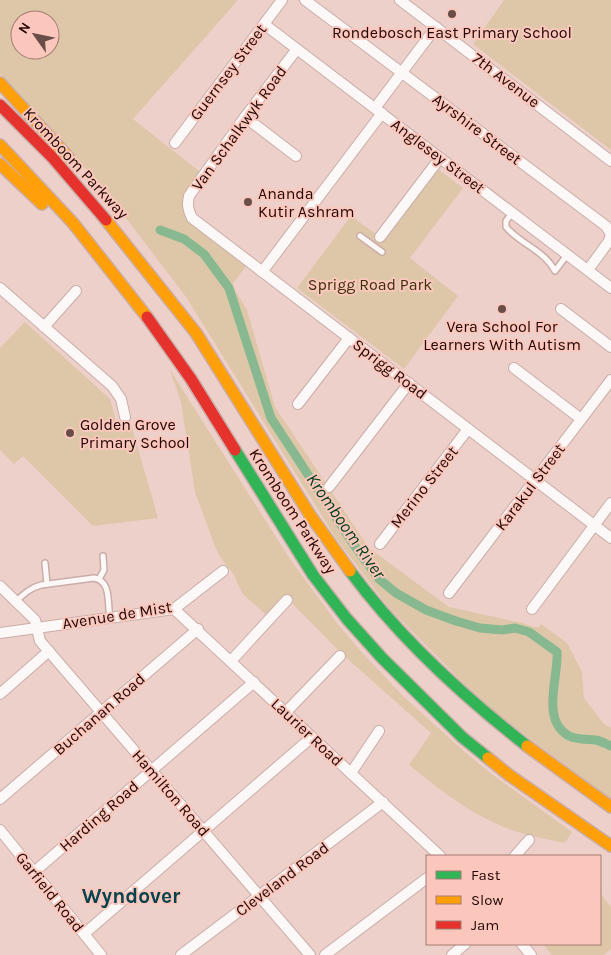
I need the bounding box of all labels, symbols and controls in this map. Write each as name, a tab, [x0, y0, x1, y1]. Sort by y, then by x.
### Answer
marker: Rondebosch East Primary School	[446, 8, 458, 20]
north arrow	[10, 10, 60, 60]
text: N	[15, 19, 34, 37]
street label: Guernsey Street	[186, 20, 270, 124]
place label: Rondebosch East Primary School	[332, 23, 572, 42]
street label: 7th Avenue	[468, 48, 544, 112]
street label: Van Schalkwyk Road	[187, 62, 291, 194]
street label: Ayrshire Street	[429, 89, 525, 169]
street label: Kromboom Parkway	[20, 103, 133, 223]
street label: Anglesey Street	[387, 115, 489, 197]
place label: Ananda Kutir Ashram	[258, 184, 355, 221]
marker: Ananda Kutir Ashram	[242, 196, 254, 208]
park label: Sprigg Road Park	[308, 275, 432, 294]
marker: Vera School For Learners With Autism	[496, 303, 508, 315]
place label: Vera School For Learners With Autism	[423, 317, 581, 354]
street label: Sprigg Road	[349, 335, 431, 403]
place label: Golden Grove Primary School	[80, 415, 190, 452]
marker: Golden Grove Primary School	[64, 427, 76, 439]
street label: Karakul Street	[491, 440, 569, 534]
street label: Merino Street	[386, 442, 462, 532]
street label: Kromboom Parkway	[245, 445, 341, 578]
water label: Kromboom River	[302, 469, 391, 584]
street label: Avenue de Mist	[61, 597, 173, 633]
street label: Buchanan Road	[49, 669, 149, 759]
street label: Laurier Road	[267, 694, 347, 770]
street label: Hamilton Road	[128, 746, 214, 840]
street label: Harding Road	[55, 776, 143, 856]
street label: Cleveland Road	[232, 838, 332, 920]
street label: Garfield Road	[12, 848, 88, 936]
legend	[426, 855, 601, 945]
text: Fast	[471, 866, 501, 884]
district label: Wyndover	[82, 884, 181, 908]
text: Slow	[471, 891, 503, 909]
text: Jam	[471, 916, 499, 934]

